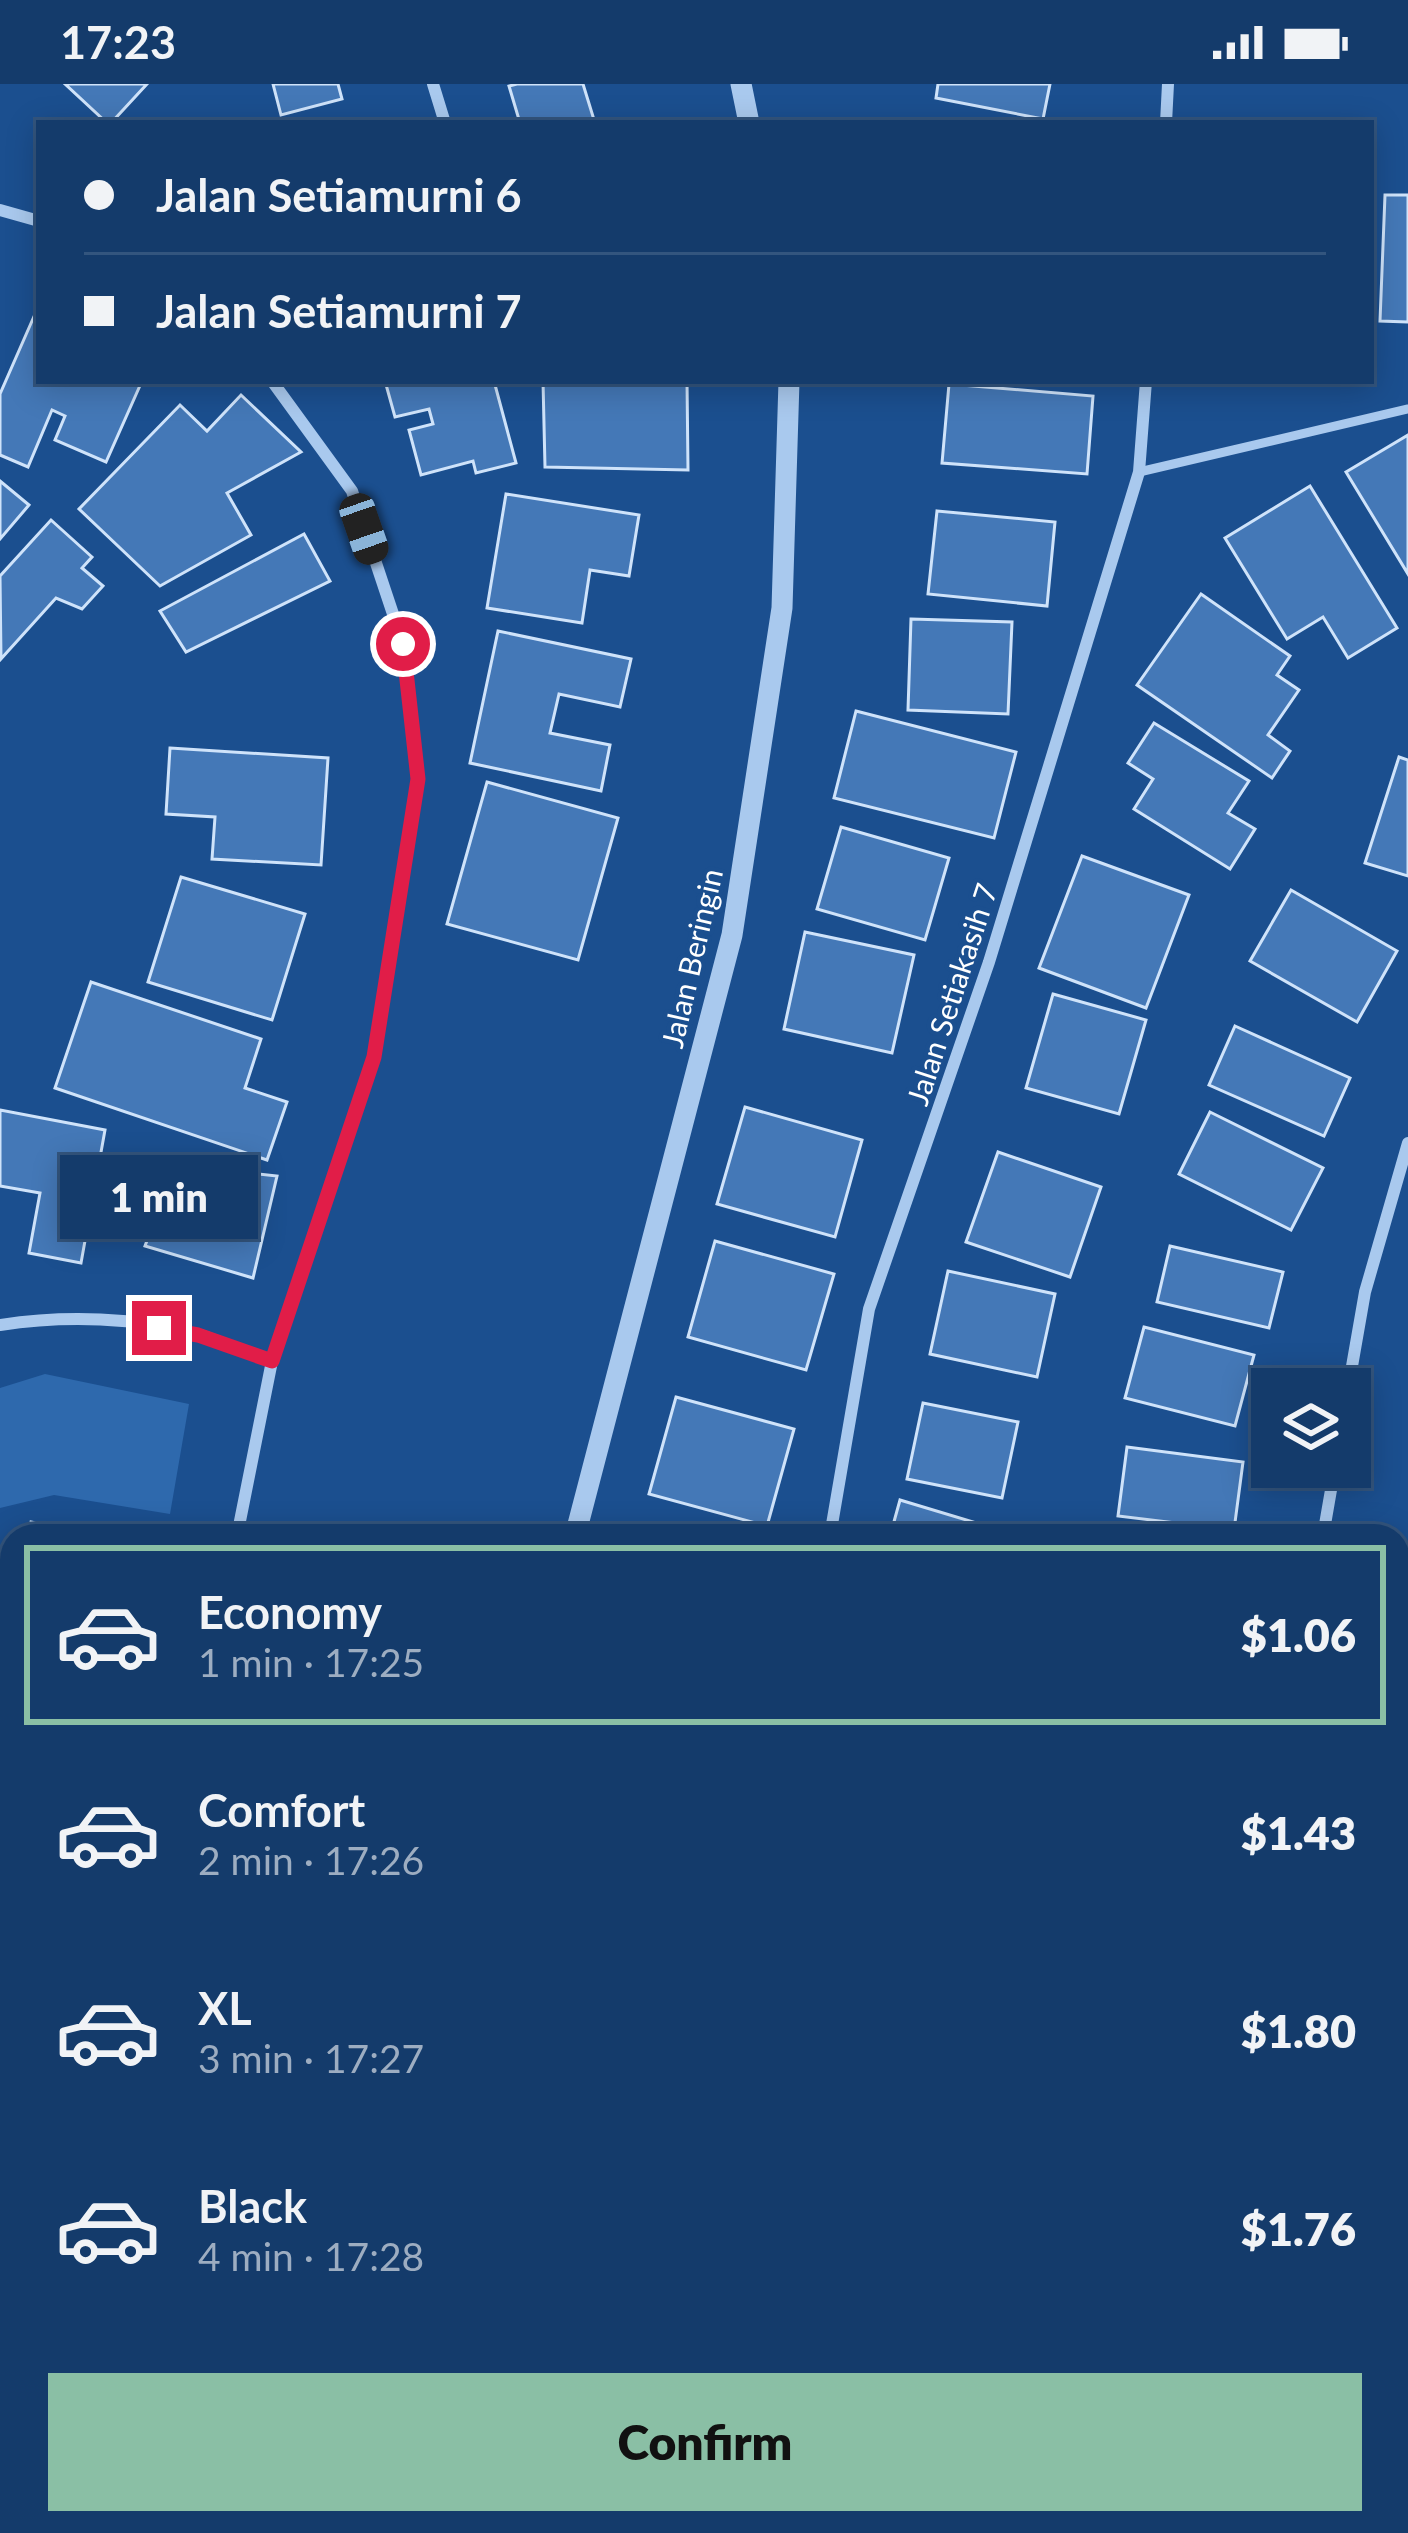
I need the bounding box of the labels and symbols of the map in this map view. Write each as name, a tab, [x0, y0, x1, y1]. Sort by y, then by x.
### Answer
car	[335, 489, 393, 569]
route start	[376, 617, 430, 671]
street label: Jalan Beringin	[653, 865, 729, 1051]
street label: Jalan Setiakasih 7	[898, 879, 1004, 1109]
callout: 1 min	[60, 1154, 258, 1238]
route end	[132, 1301, 186, 1355]

